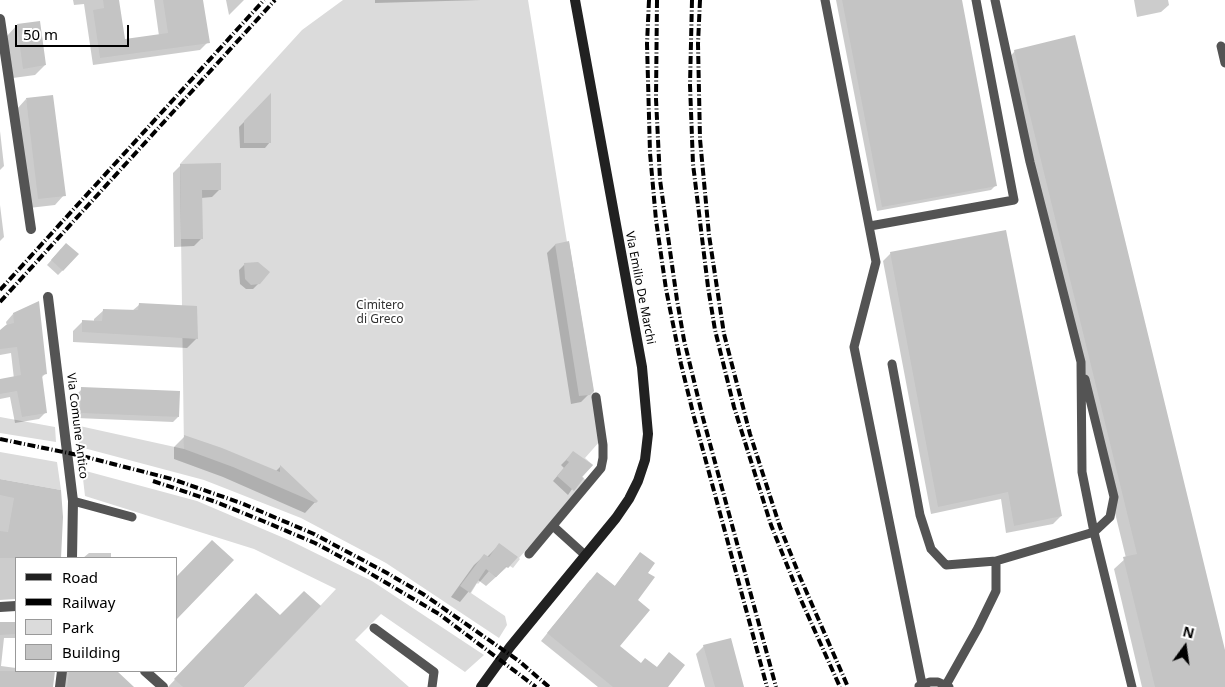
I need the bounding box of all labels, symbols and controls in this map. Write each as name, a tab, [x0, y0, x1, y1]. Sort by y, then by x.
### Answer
scale bar	[18, 15, 131, 47]
text: 50 m	[23, 24, 58, 44]
street label: Via Emilio De Marchi	[622, 230, 658, 346]
park label: Cimitero di Greco	[356, 299, 404, 327]
street label: Via Comune Antico	[63, 372, 91, 480]
legend	[15, 557, 178, 672]
text: Road	[62, 567, 98, 587]
text: Railway	[62, 592, 115, 612]
text: Park	[62, 617, 94, 637]
text: N	[1181, 621, 1197, 643]
north arrow	[1160, 622, 1210, 672]
text: Building	[62, 642, 120, 662]

